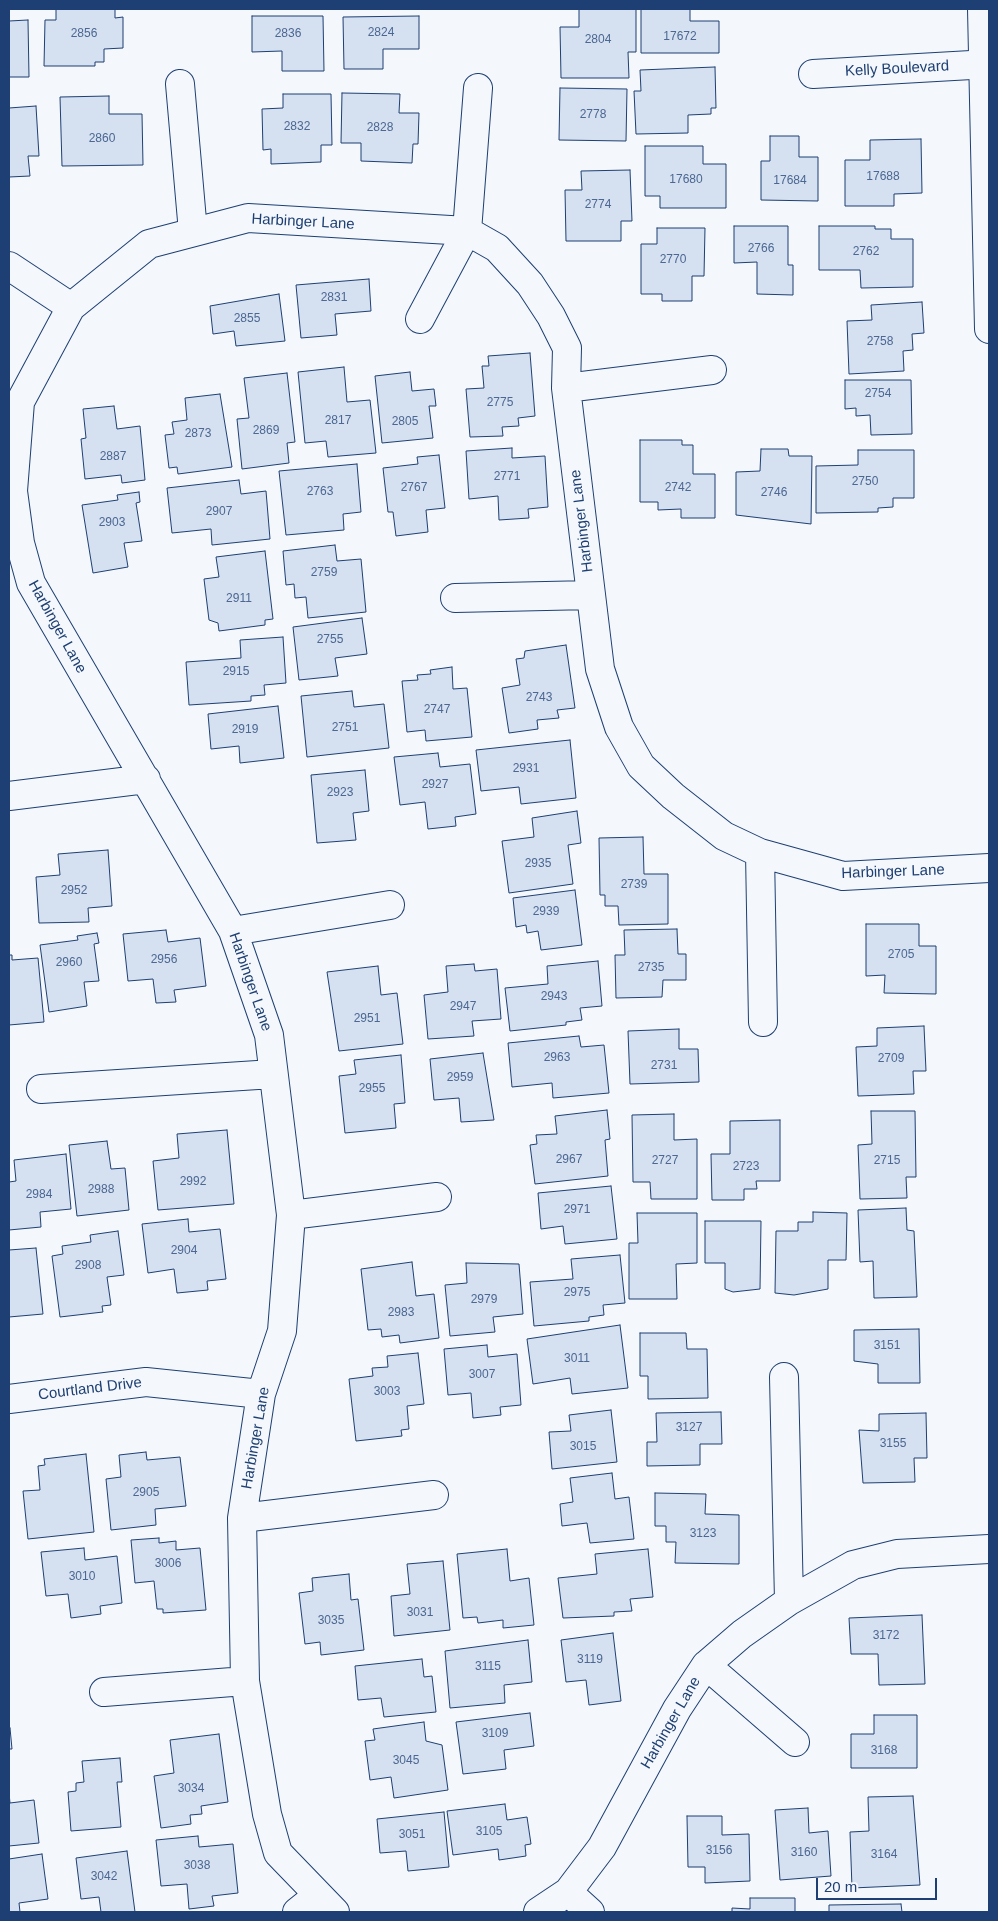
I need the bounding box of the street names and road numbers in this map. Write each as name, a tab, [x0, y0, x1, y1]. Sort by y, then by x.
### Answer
street label: Kelly Boulevard	[844, 57, 950, 81]
street label: Harbinger Lane	[251, 210, 355, 234]
street label: Harbinger Lane	[567, 469, 597, 573]
street label: Harbinger Lane	[24, 577, 90, 677]
street label: Harbinger Lane	[841, 861, 945, 883]
street label: Harbinger Lane	[225, 930, 275, 1034]
street label: Courtland Drive	[37, 1374, 143, 1404]
street label: Harbinger Lane	[238, 1386, 274, 1490]
street label: Harbinger Lane	[637, 1674, 705, 1772]

